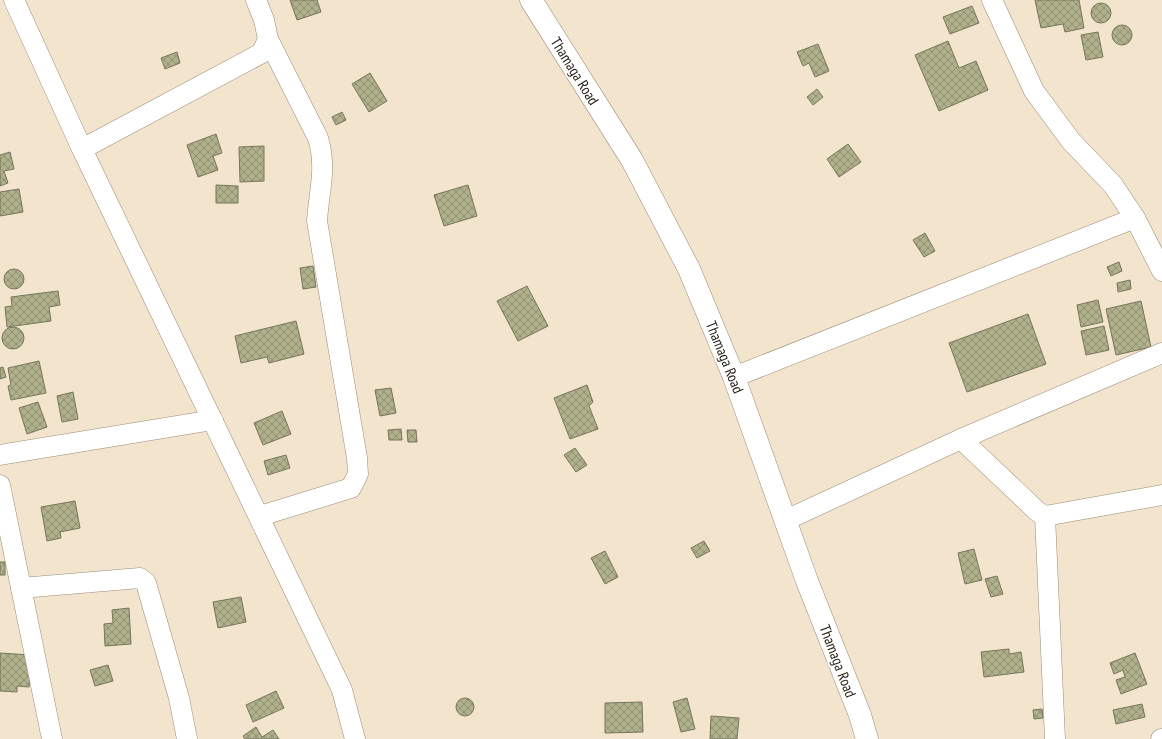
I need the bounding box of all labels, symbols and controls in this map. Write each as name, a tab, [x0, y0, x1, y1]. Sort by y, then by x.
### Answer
street label: Thamaga Road	[547, 34, 603, 108]
street label: Thamaga Road	[702, 318, 748, 396]
street label: Thamaga Road	[815, 622, 861, 700]

